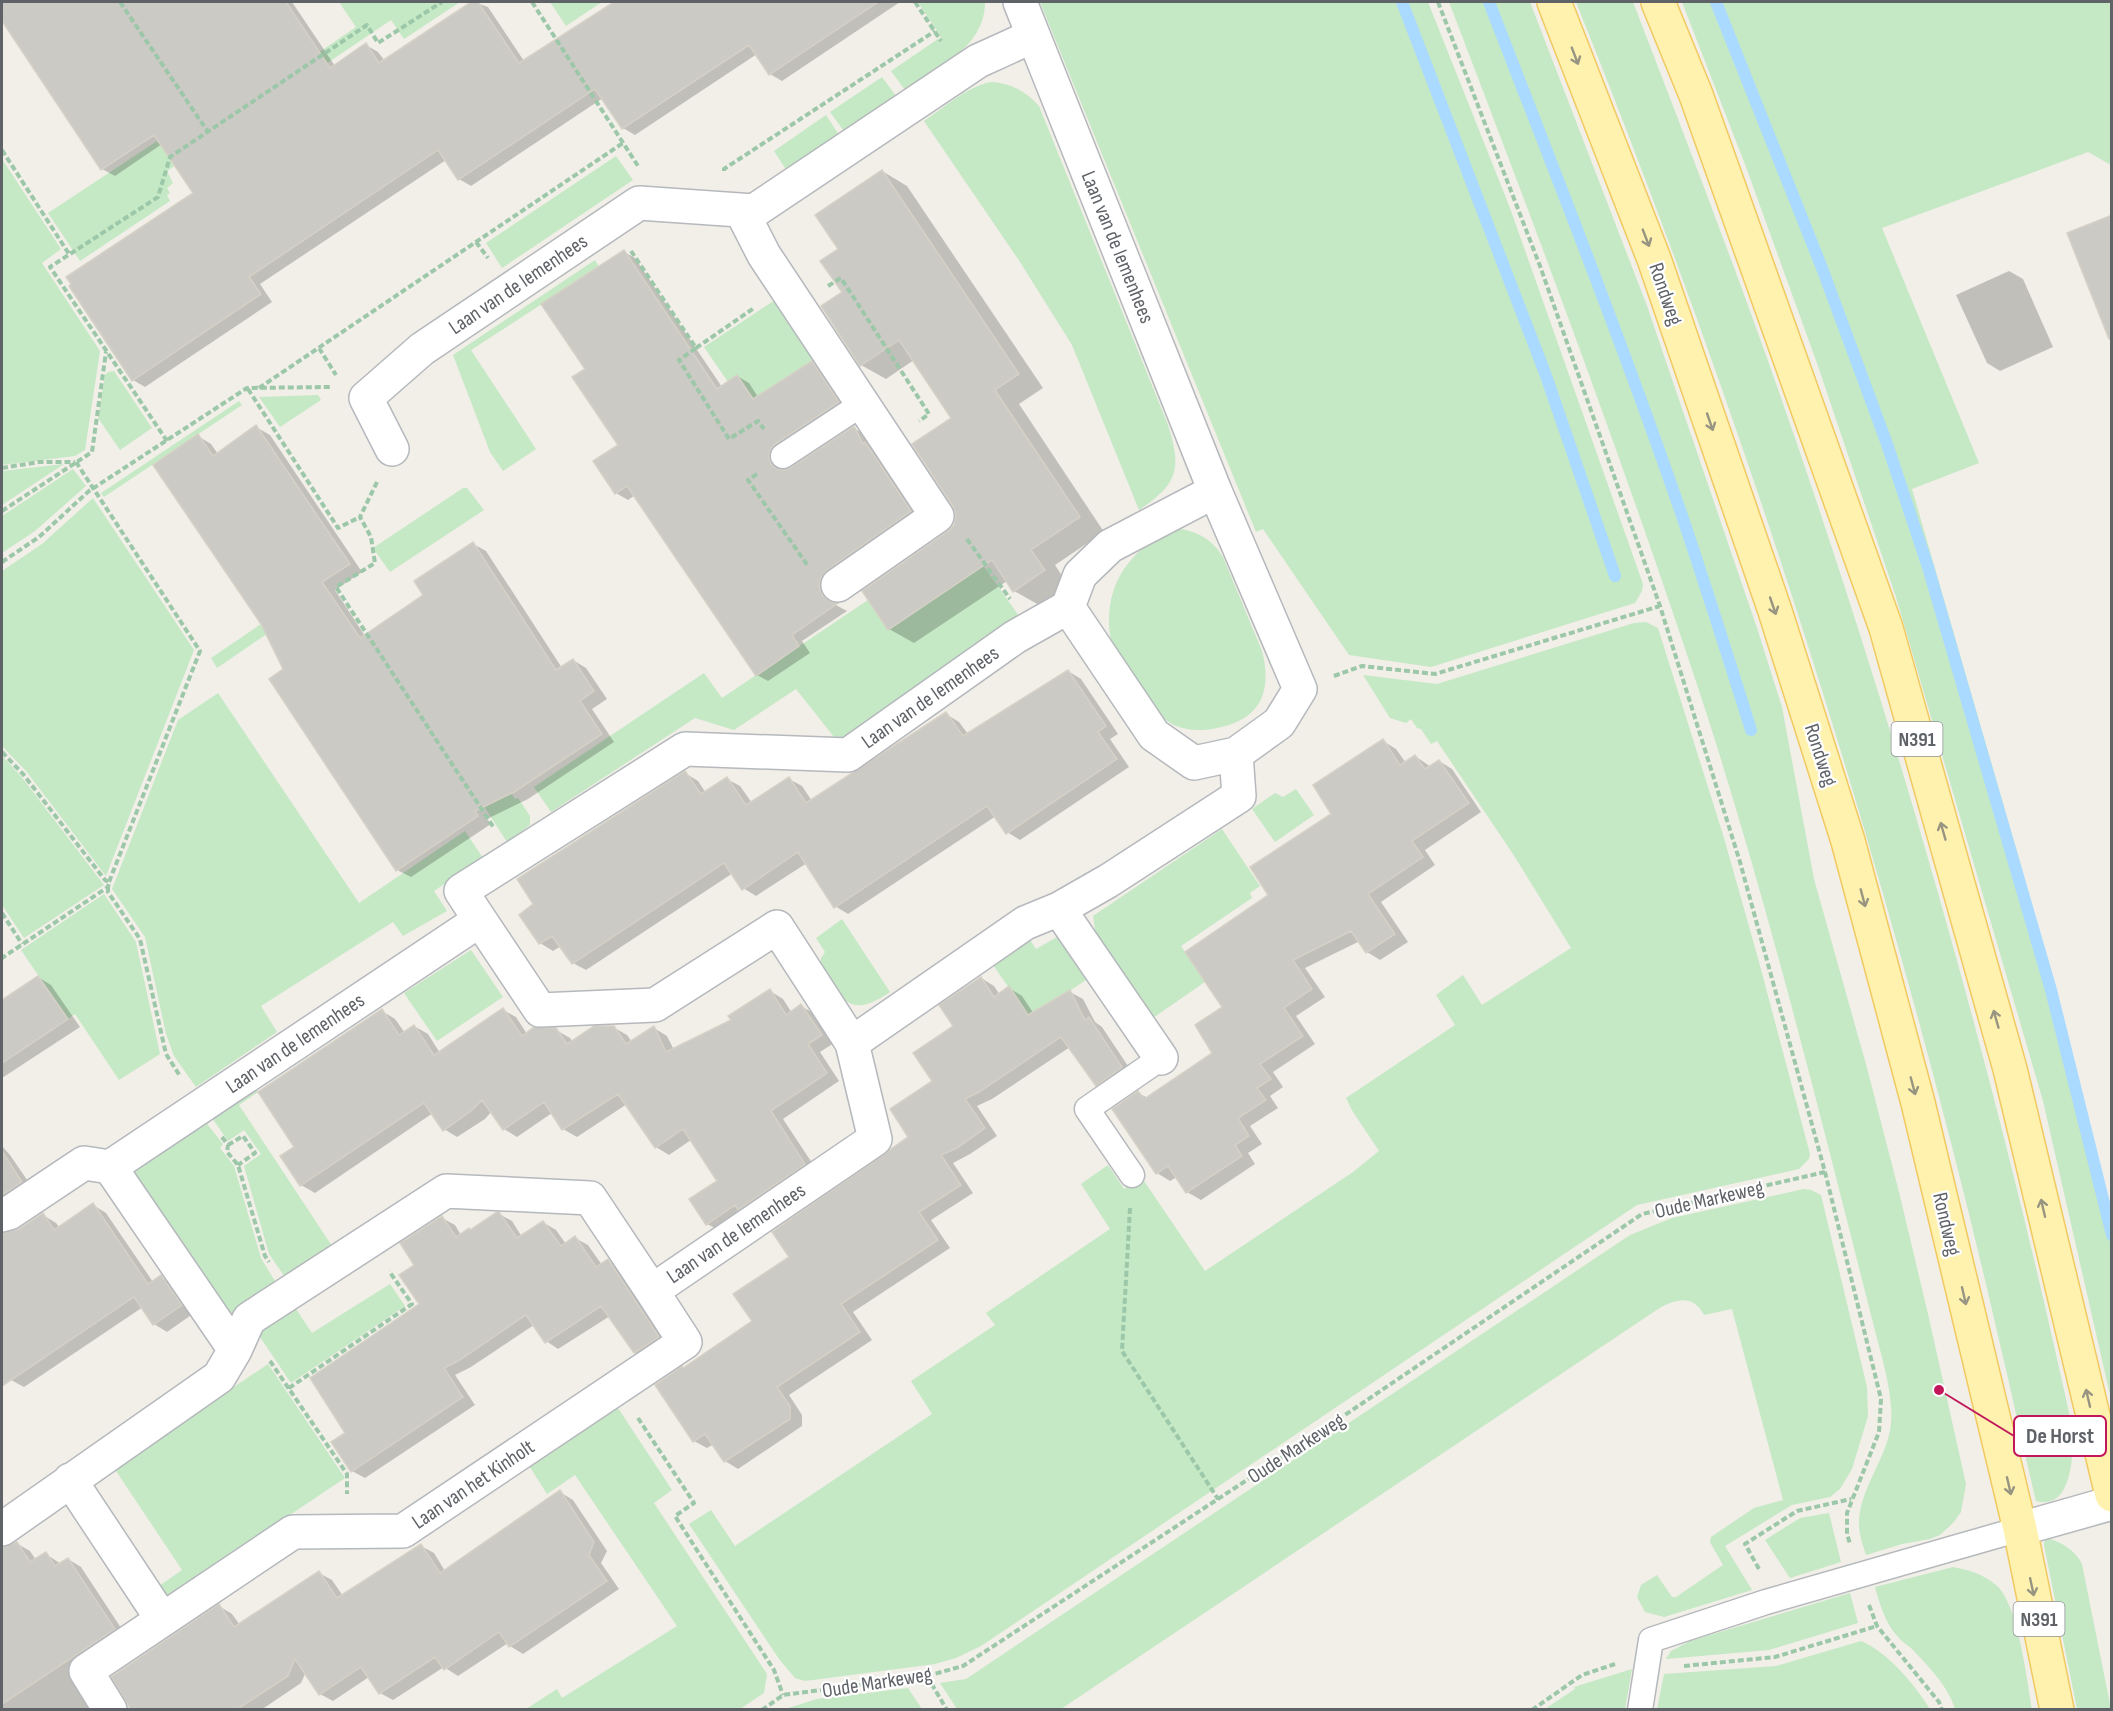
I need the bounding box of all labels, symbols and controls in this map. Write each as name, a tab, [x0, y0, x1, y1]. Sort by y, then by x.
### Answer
one-way arrow	[1570, 46, 1581, 65]
street label: Laan van de Iemenhees	[1076, 167, 1159, 327]
one-way arrow	[1641, 228, 1652, 247]
street label: Laan van de Iemenhees	[444, 229, 592, 340]
street label: Rondweg	[1643, 260, 1688, 329]
one-way arrow	[1705, 412, 1716, 431]
one-way arrow	[1768, 596, 1779, 615]
street label: Laan van de Iemenhees	[857, 641, 1004, 754]
street label: Rondweg	[1799, 721, 1842, 790]
road number: N391	[1892, 722, 1942, 756]
one-way arrow	[1937, 822, 1948, 841]
one-way arrow	[1858, 888, 1869, 907]
street label: Laan van de Iemenhees	[221, 988, 369, 1099]
one-way arrow	[1990, 1010, 2001, 1029]
one-way arrow	[1908, 1076, 1920, 1095]
street label: Oude Markeweg	[1652, 1175, 1766, 1224]
street label: Laan van de Iemenhees	[662, 1178, 810, 1289]
street label: Rondweg	[1927, 1190, 1966, 1258]
one-way arrow	[2037, 1199, 2048, 1218]
one-way arrow	[1959, 1286, 1971, 1305]
one-way arrow	[2082, 1388, 2094, 1407]
street label: Oude Markeweg	[1243, 1408, 1350, 1489]
callout: De Horst	[2014, 1416, 2106, 1456]
text: De Horst	[2026, 1423, 2094, 1450]
street label: Laan van het Kinholt	[407, 1434, 539, 1535]
one-way arrow	[2004, 1476, 2016, 1495]
one-way arrow	[2027, 1576, 2038, 1596]
road number: N391	[2014, 1602, 2064, 1636]
street label: Oude Markeweg	[820, 1661, 934, 1704]

